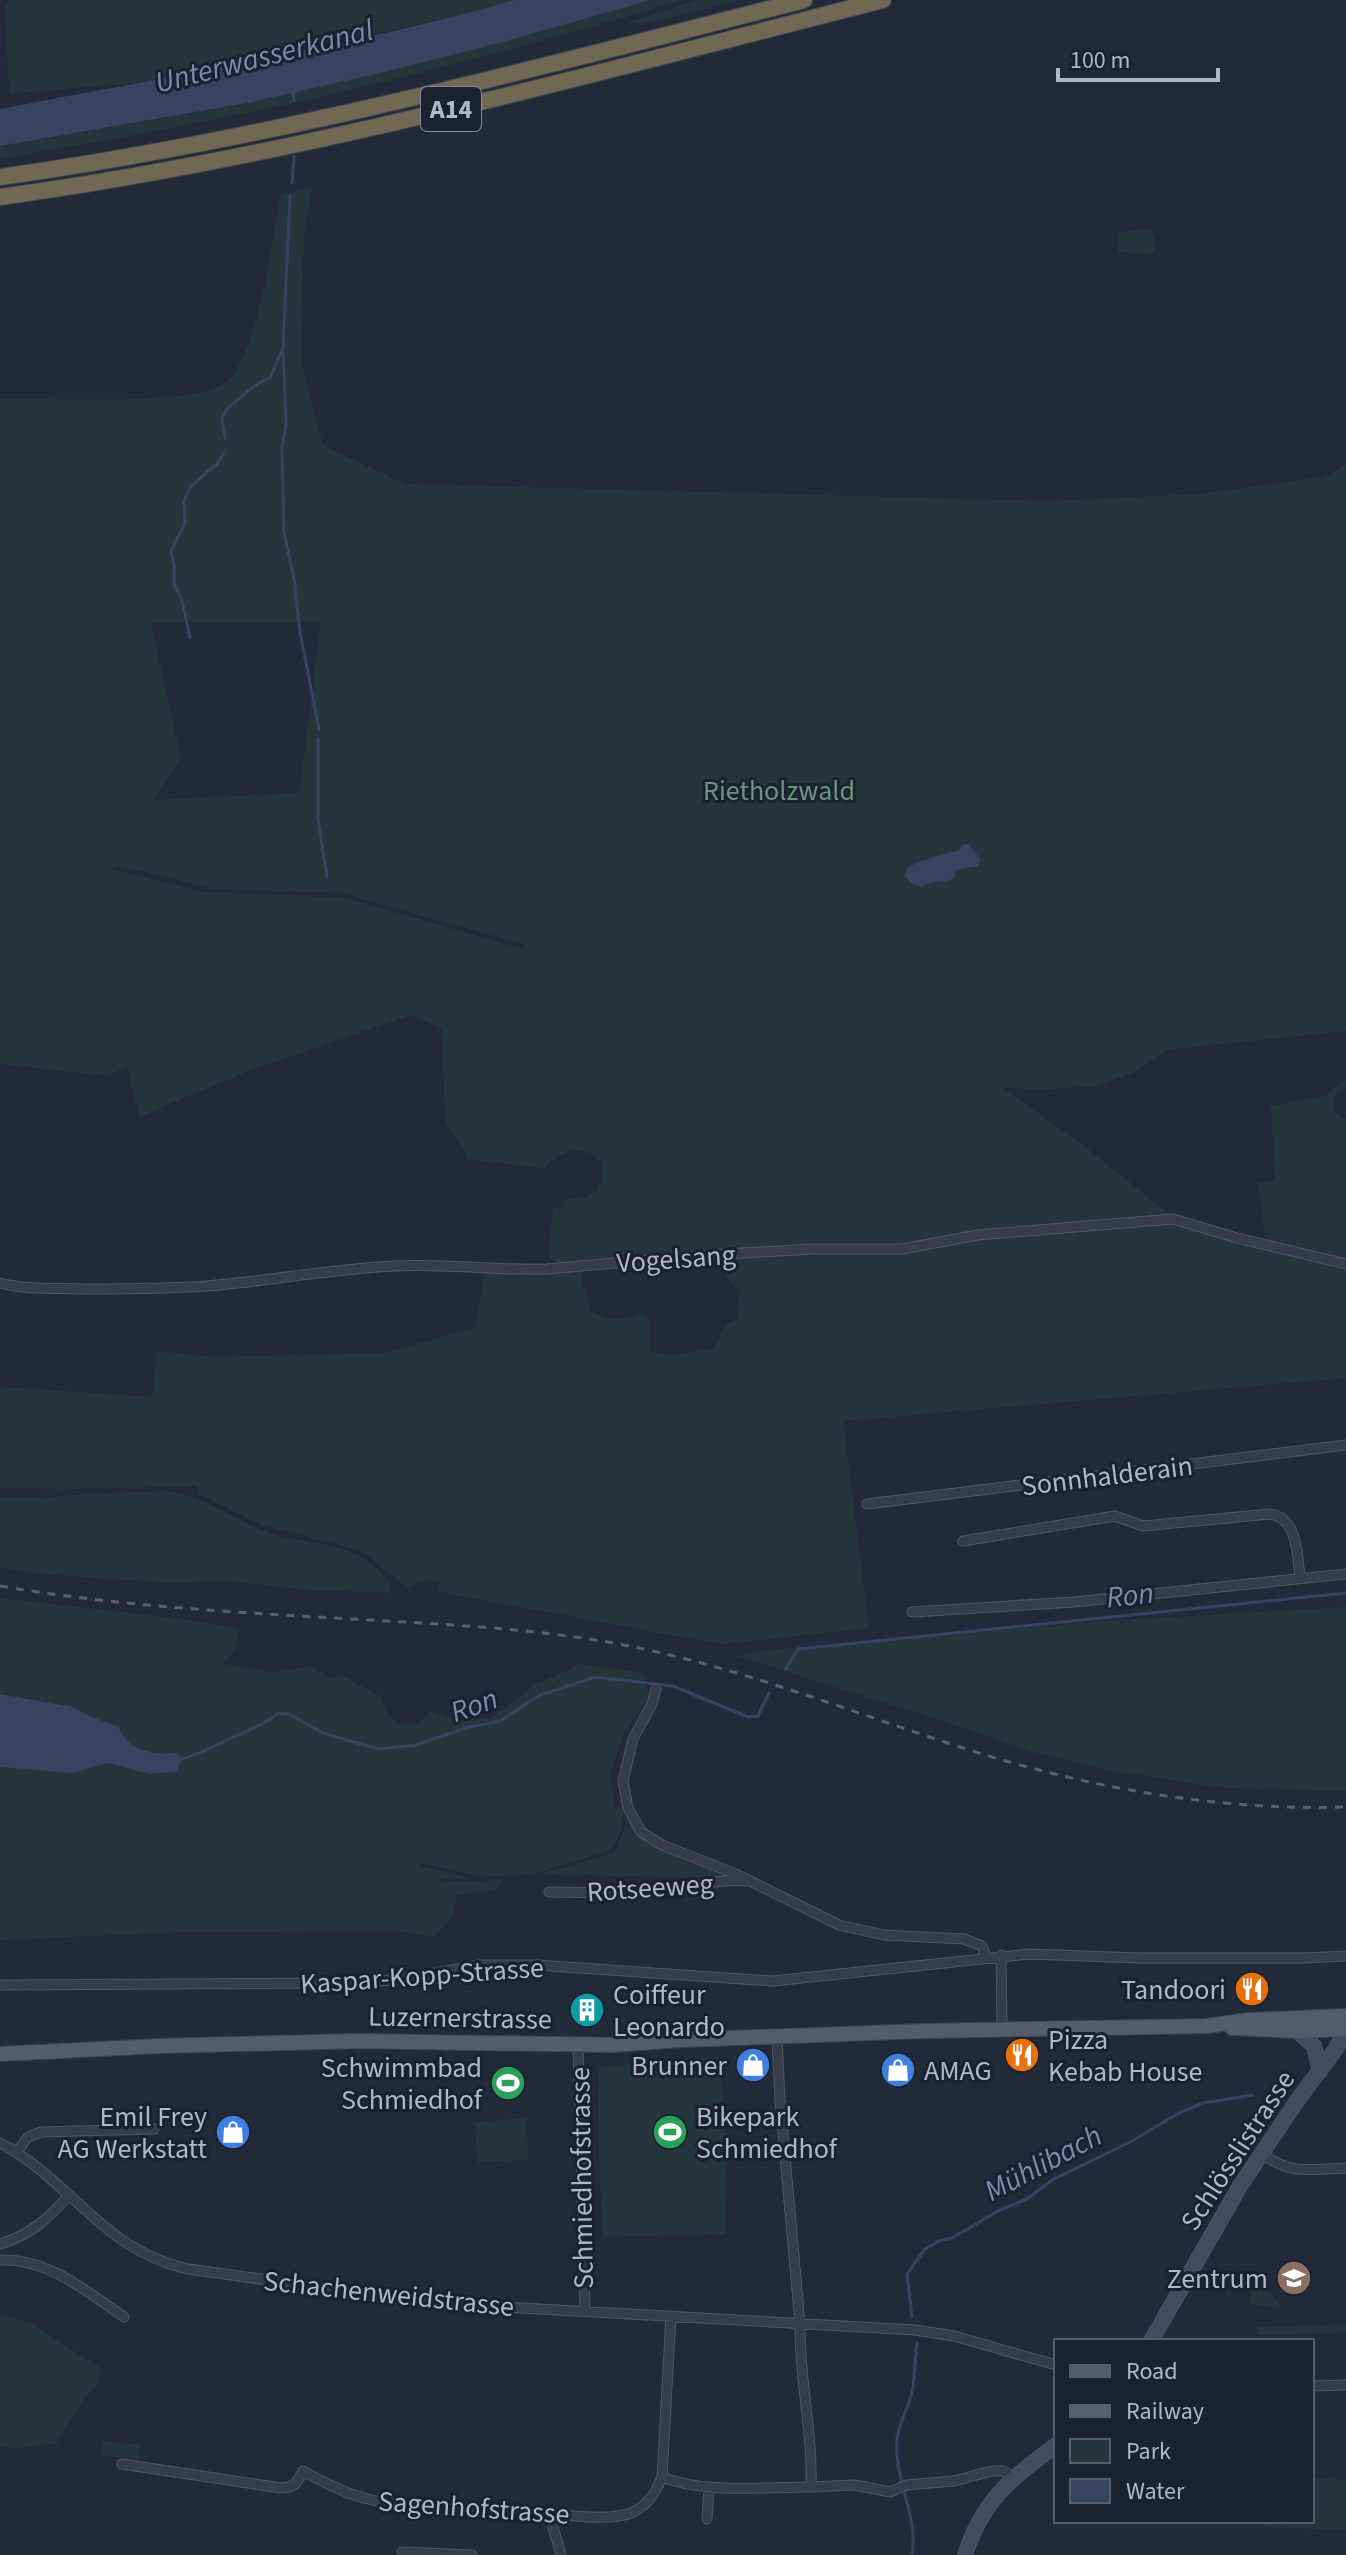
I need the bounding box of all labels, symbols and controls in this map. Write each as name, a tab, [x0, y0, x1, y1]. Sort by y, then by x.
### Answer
water label: Unterwasserkanal	[150, 8, 378, 104]
scale bar	[1058, 32, 1218, 82]
text: 100 m	[1070, 43, 1130, 78]
road number: A14	[421, 87, 481, 131]
park label: Rietholzwald	[703, 771, 855, 811]
street label: Vogelsang	[615, 1235, 737, 1283]
street label: Sonnhalderain	[1019, 1446, 1195, 1506]
water label: Ron	[1104, 1572, 1156, 1619]
water label: Ron	[444, 1677, 504, 1734]
street label: Rotseeweg	[585, 1864, 715, 1912]
street label: Kaspar-Kopp-Strasse	[299, 1948, 545, 2004]
place label: Tandoori	[1121, 1970, 1226, 2010]
restaurant icon: Tandoori	[1233, 1970, 1271, 2008]
place label: Coiffeur Leonardo	[613, 1975, 725, 2047]
building icon: Coiffeur Leonardo	[568, 1991, 606, 2029]
street label: Luzernerstrasse	[368, 1996, 552, 2040]
place label: Pizza Kebab House	[1048, 2020, 1202, 2092]
restaurant icon: Pizza Kebab House	[1003, 2036, 1041, 2074]
place label: Brunner	[631, 2046, 727, 2086]
shop icon: Brunner	[734, 2046, 772, 2084]
place label: Schwimmbad Schmiedhof	[321, 2048, 483, 2120]
shop icon: AMAG	[879, 2051, 917, 2089]
place label: AMAG	[924, 2051, 992, 2091]
street label: Schlösslistrasse	[1171, 2063, 1305, 2239]
sports icon: Schwimmbad Schmiedhof	[489, 2064, 527, 2102]
street label: Schmiedhofstrasse	[560, 2067, 604, 2289]
place label: Emil Frey AG Werkstatt	[58, 2097, 208, 2169]
place label: Bikepark Schmiedhof	[696, 2097, 838, 2169]
shop icon: Emil Frey AG Werkstatt	[214, 2113, 252, 2151]
sports icon: Bikepark Schmiedhof	[651, 2113, 689, 2151]
water label: Mühlibach	[977, 2114, 1110, 2212]
place label: Zentrum	[1167, 2259, 1268, 2299]
school or university icon: Zentrum	[1275, 2259, 1313, 2297]
street label: Schachenweidstrasse	[262, 2261, 516, 2327]
legend	[1054, 2339, 1314, 2523]
text: Road	[1126, 2354, 1178, 2389]
text: Railway	[1126, 2394, 1204, 2429]
text: Park	[1126, 2434, 1171, 2469]
text: Water	[1126, 2474, 1185, 2509]
street label: Sagenhofstrasse	[377, 2481, 571, 2535]

